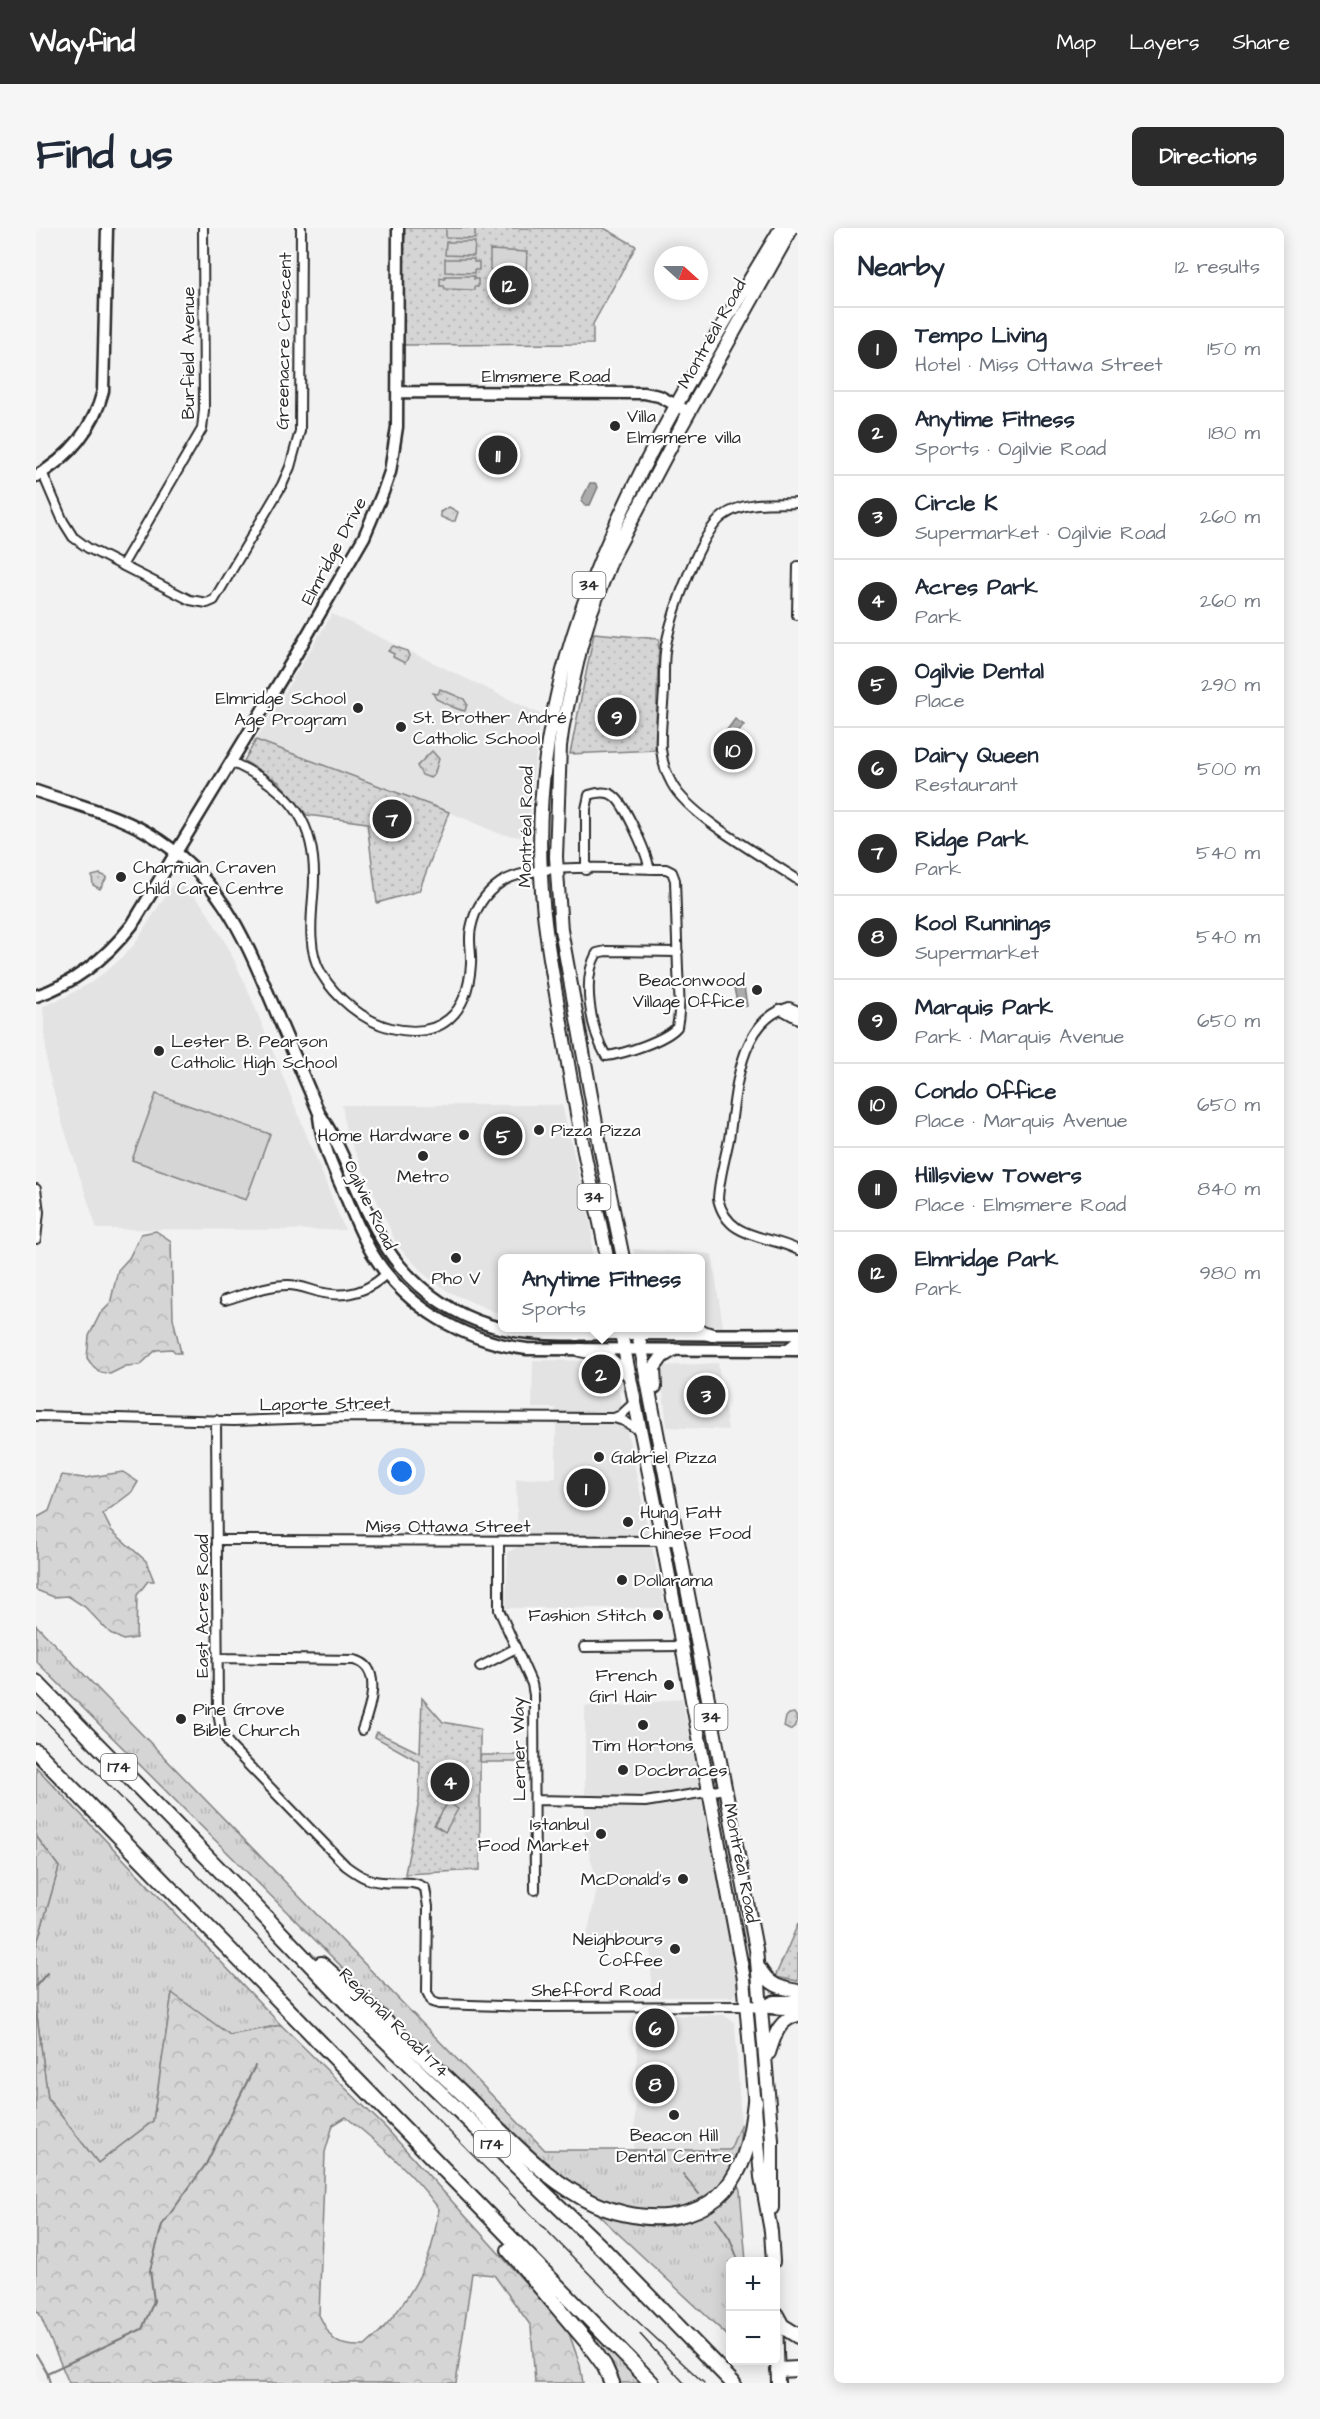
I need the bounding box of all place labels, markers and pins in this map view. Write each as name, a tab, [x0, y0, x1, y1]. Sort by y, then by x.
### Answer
pin: 12	[490, 262, 528, 308]
place label: Villa Elmsmere villa	[627, 404, 741, 450]
marker: Villa Elmsmere villa	[608, 419, 622, 433]
pin: 11	[478, 432, 518, 478]
place label: Elmridge School Age Program	[215, 686, 346, 733]
pin: 9	[598, 694, 636, 740]
marker: Elmridge School Age Program	[351, 701, 365, 715]
place label: St. Brother André Catholic School	[413, 705, 567, 751]
marker: St. Brother André Catholic School	[394, 720, 408, 734]
pin: 10	[714, 728, 752, 772]
pin: 7	[372, 796, 412, 842]
place label: Charmian Craven Child Care Centre	[133, 855, 284, 901]
marker: Charmian Craven Child Care Centre	[114, 870, 128, 884]
place label: Beaconwood Village Office	[633, 968, 745, 1015]
marker: Beaconwood Village Office	[750, 983, 764, 997]
place label: Lester B. Pearson Catholic High School	[171, 1029, 338, 1076]
marker: Lester B. Pearson Catholic High School	[152, 1044, 166, 1058]
pin: 5	[484, 1114, 522, 1158]
place label: Pizza Pizza	[551, 1118, 641, 1143]
place label: Home Hardware	[317, 1123, 452, 1148]
marker: Pizza Pizza	[532, 1123, 546, 1137]
marker: Home Hardware	[457, 1128, 471, 1142]
marker: Metro	[416, 1149, 430, 1163]
place label: Metro	[397, 1164, 449, 1189]
marker: Pho V	[449, 1251, 463, 1265]
place label: Pho V	[431, 1266, 481, 1291]
pin: 2	[582, 1352, 620, 1396]
pin: 3	[686, 1372, 726, 1418]
place label: Gabriel Pizza	[611, 1445, 716, 1470]
marker: Gabriel Pizza	[592, 1450, 606, 1464]
pin: 1	[566, 1466, 606, 1510]
place label: Hung Fatt Chinese Food	[640, 1500, 751, 1546]
marker: Hung Fatt Chinese Food	[621, 1515, 635, 1529]
place label: Dollarama	[634, 1568, 713, 1593]
marker: Dollarama	[615, 1573, 629, 1587]
place label: Fashion Stitch	[528, 1603, 646, 1628]
marker: Fashion Stitch	[651, 1608, 665, 1622]
place label: French Girl Hair	[589, 1663, 657, 1709]
marker: French Girl Hair	[662, 1678, 676, 1692]
place label: Pine Grove Bible Church	[193, 1697, 300, 1743]
marker: Pine Grove Bible Church	[174, 1712, 188, 1726]
marker: Tim Hortons	[636, 1718, 650, 1732]
place label: Tim Hortons	[592, 1733, 694, 1758]
place label: Docbraces	[635, 1758, 728, 1783]
pin: 4	[430, 1760, 470, 1804]
marker: Docbraces	[616, 1763, 630, 1777]
place label: Istanbul Food Market	[478, 1812, 590, 1858]
marker: Istanbul Food Market	[594, 1827, 608, 1841]
place label: McDonald's	[581, 1867, 671, 1892]
marker: McDonald's	[676, 1872, 690, 1886]
place label: Neighbours Coffee	[573, 1927, 663, 1973]
marker: Neighbours Coffee	[668, 1942, 682, 1956]
pin: 6	[636, 2006, 674, 2050]
pin: 8	[636, 2062, 674, 2106]
marker: Beacon Hill Dental Centre	[667, 2108, 681, 2122]
place label: Beacon Hill Dental Centre	[616, 2123, 732, 2169]

